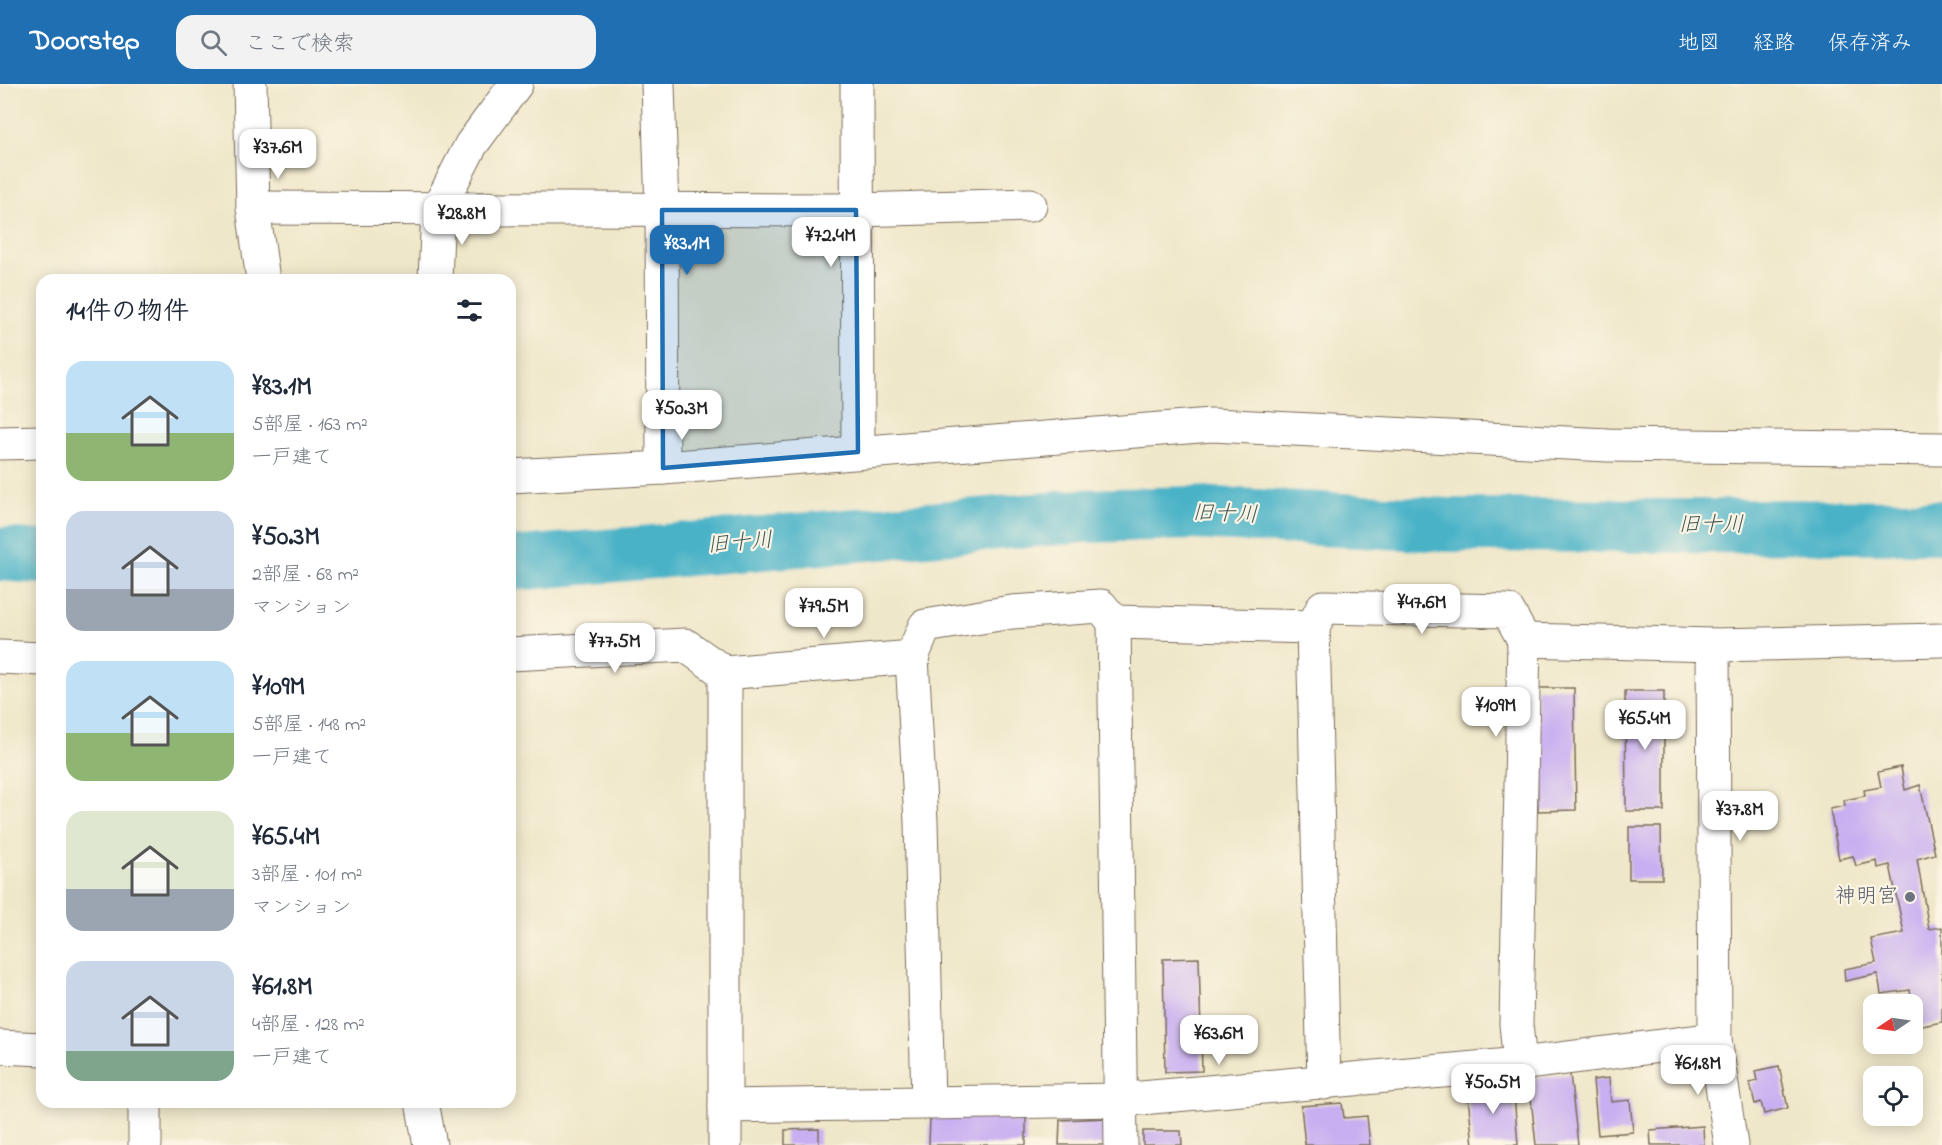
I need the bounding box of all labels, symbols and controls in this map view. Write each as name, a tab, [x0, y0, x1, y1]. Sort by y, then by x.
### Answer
search box	[176, 15, 596, 69]
text: Doorstep	[30, 22, 140, 63]
icon: search	[197, 26, 230, 59]
text: ここで検索	[245, 29, 355, 61]
text: 地図	[1678, 29, 1720, 59]
text: 経路	[1753, 29, 1795, 59]
text: 保存済み	[1828, 29, 1912, 59]
pin: ¥37.6M	[229, 129, 327, 180]
text: ¥37.6M	[253, 134, 303, 163]
pin: ¥28.8M	[413, 195, 511, 246]
text: ¥28.8M	[438, 200, 486, 229]
pin: ¥72.4M	[782, 217, 880, 268]
text: ¥72.4M	[806, 222, 856, 251]
pin: ¥83.1M	[638, 225, 736, 276]
text: ¥83.1M	[664, 230, 710, 259]
text: 14件の物件	[66, 294, 189, 332]
icon: filters	[453, 294, 486, 327]
text: ¥83.1M	[252, 369, 312, 407]
icon: home	[114, 385, 186, 457]
pin: ¥50.3M	[633, 390, 731, 441]
text: ¥50.3M	[656, 395, 708, 424]
text: 5部屋 · 163 m²	[252, 411, 368, 440]
text: 一戸建て	[252, 444, 332, 473]
water label: 旧十川	[1191, 498, 1259, 532]
water label: 旧十川	[1678, 510, 1744, 542]
text: ¥50.3M	[252, 519, 320, 557]
water label: 旧十川	[706, 525, 774, 563]
icon: home	[114, 535, 186, 607]
text: 2部屋 · 68 m²	[252, 561, 359, 590]
pin: ¥47.6M	[1373, 584, 1471, 635]
pin: ¥79.5M	[775, 588, 873, 639]
text: ¥47.6M	[1397, 589, 1447, 618]
text: ¥79.5M	[799, 593, 849, 622]
text: マンション	[252, 594, 351, 623]
pin: ¥77.5M	[566, 623, 664, 674]
text: ¥77.5M	[589, 628, 641, 657]
text: ¥109M	[252, 669, 305, 707]
icon: home	[114, 685, 186, 757]
pin: ¥109M	[1454, 687, 1538, 738]
text: ¥109M	[1476, 692, 1516, 721]
pin: ¥65.4M	[1596, 700, 1694, 751]
text: ¥65.4M	[1619, 705, 1671, 734]
text: 5部屋 · 148 m²	[252, 711, 366, 740]
text: 一戸建て	[252, 744, 332, 773]
pin: ¥37.8M	[1691, 791, 1789, 842]
text: ¥37.8M	[1716, 796, 1764, 825]
text: ¥65.4M	[252, 819, 320, 857]
icon: home	[114, 835, 186, 907]
text: 3部屋 · 101 m²	[252, 861, 362, 890]
place label: 神明宮	[1835, 882, 1898, 912]
marker: 神明宮	[1903, 890, 1917, 904]
text: マンション	[252, 894, 351, 923]
text: ¥61.8M	[252, 969, 313, 1007]
icon: home	[114, 985, 186, 1057]
north arrow	[1863, 994, 1923, 1054]
map controls	[1863, 994, 1923, 1126]
text: 4部屋 · 128 m²	[252, 1011, 365, 1040]
pin: ¥63.6M	[1170, 1015, 1268, 1066]
text: ¥63.6M	[1194, 1020, 1244, 1049]
text: 一戸建て	[252, 1044, 332, 1073]
pin: ¥61.8M	[1649, 1045, 1747, 1096]
text: ¥61.8M	[1675, 1050, 1721, 1079]
pin: ¥50.5M	[1444, 1064, 1542, 1115]
button: locate	[1863, 1066, 1923, 1126]
text: ¥50.5M	[1465, 1069, 1521, 1098]

